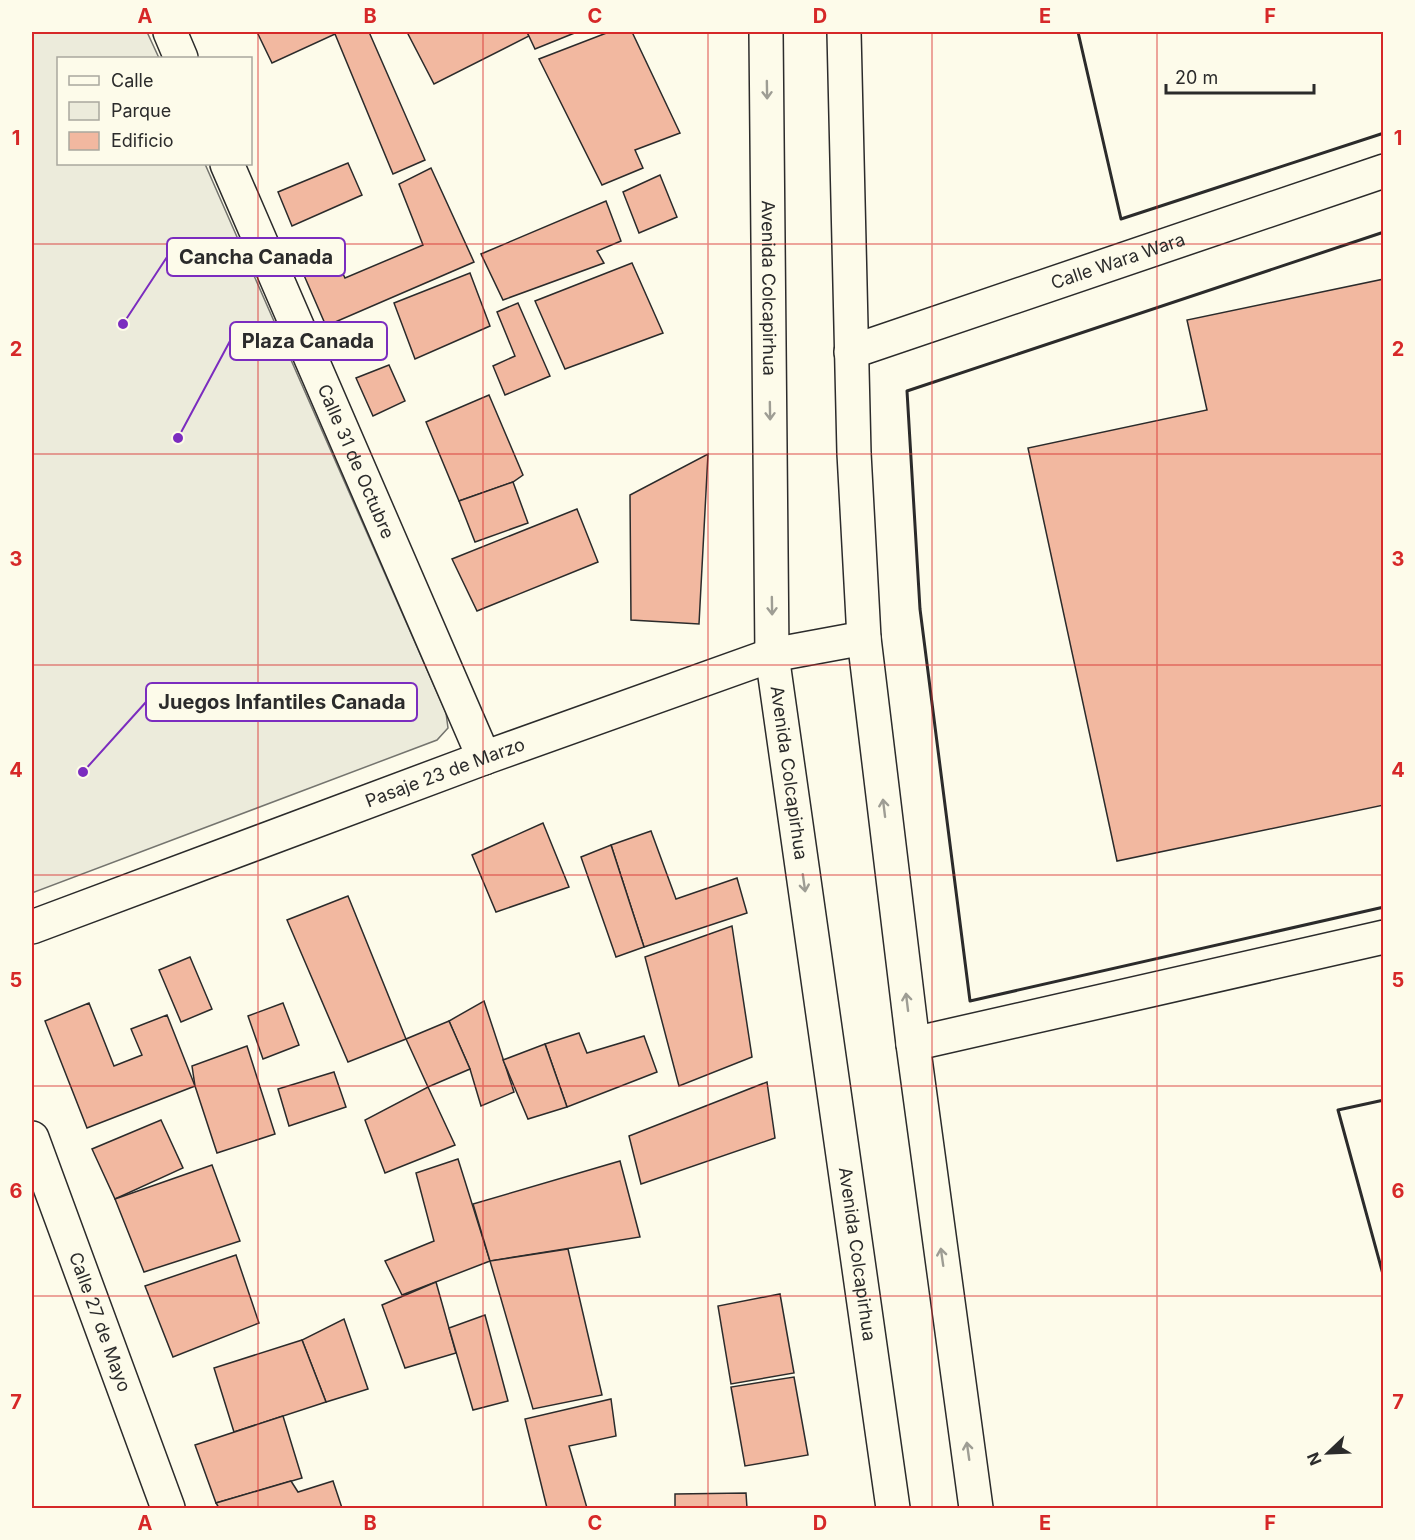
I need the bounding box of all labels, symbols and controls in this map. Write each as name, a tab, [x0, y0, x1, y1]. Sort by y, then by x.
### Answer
text: A	[138, 4, 153, 28]
text: B	[363, 4, 377, 28]
text: C	[588, 4, 602, 28]
text: D	[813, 4, 827, 28]
text: E	[1039, 4, 1051, 28]
text: F	[1264, 4, 1276, 28]
legend	[57, 57, 252, 165]
scale bar	[1166, 57, 1314, 95]
text: 20 m	[1175, 67, 1218, 88]
text: Calle	[111, 70, 153, 91]
one-way arrow	[761, 79, 773, 99]
text: Parque	[111, 100, 171, 121]
text: 1	[12, 126, 20, 150]
text: 1	[1394, 126, 1402, 150]
text: Edificio	[111, 130, 174, 151]
street label: Avenida Colcapirhua	[758, 200, 780, 376]
street label: Calle Wara Wara	[1048, 228, 1188, 293]
callout: Cancha Canada	[167, 238, 345, 276]
text: Cancha Canada	[179, 245, 333, 269]
callout: Plaza Canada	[230, 322, 387, 360]
text: Plaza Canada	[242, 329, 374, 353]
text: 2	[10, 337, 22, 361]
text: 2	[1392, 337, 1404, 361]
street label: Calle 31 de Octubre	[313, 381, 399, 542]
one-way arrow	[764, 400, 776, 420]
text: 3	[10, 547, 22, 571]
text: 3	[1392, 547, 1404, 571]
one-way arrow	[766, 595, 778, 615]
callout: Juegos Infantiles Canada	[146, 683, 417, 721]
street label: Avenida Colcapirhua	[766, 684, 812, 861]
text: Juegos Infantiles Canada	[158, 690, 406, 714]
street label: Pasaje 23 de Marzo	[362, 733, 528, 811]
text: 4	[9, 758, 23, 782]
text: 4	[1391, 758, 1405, 782]
one-way arrow	[878, 799, 889, 818]
one-way arrow	[799, 872, 810, 892]
text: 5	[10, 968, 22, 992]
text: 5	[1392, 968, 1404, 992]
one-way arrow	[902, 992, 913, 1012]
street label: Avenida Colcapirhua	[835, 1166, 880, 1342]
text: 6	[10, 1179, 23, 1203]
text: 6	[1392, 1179, 1405, 1203]
one-way arrow	[936, 1248, 947, 1268]
street label: Calle 27 de Mayo	[65, 1249, 135, 1394]
text: 7	[10, 1390, 22, 1414]
text: 7	[1392, 1390, 1404, 1414]
north arrow	[1298, 1423, 1358, 1483]
one-way arrow	[963, 1441, 974, 1461]
text: N	[1303, 1449, 1326, 1468]
text: A	[138, 1511, 153, 1535]
text: B	[363, 1511, 377, 1535]
text: C	[588, 1511, 602, 1535]
text: D	[813, 1511, 827, 1535]
text: E	[1039, 1511, 1051, 1535]
text: F	[1264, 1511, 1276, 1535]

